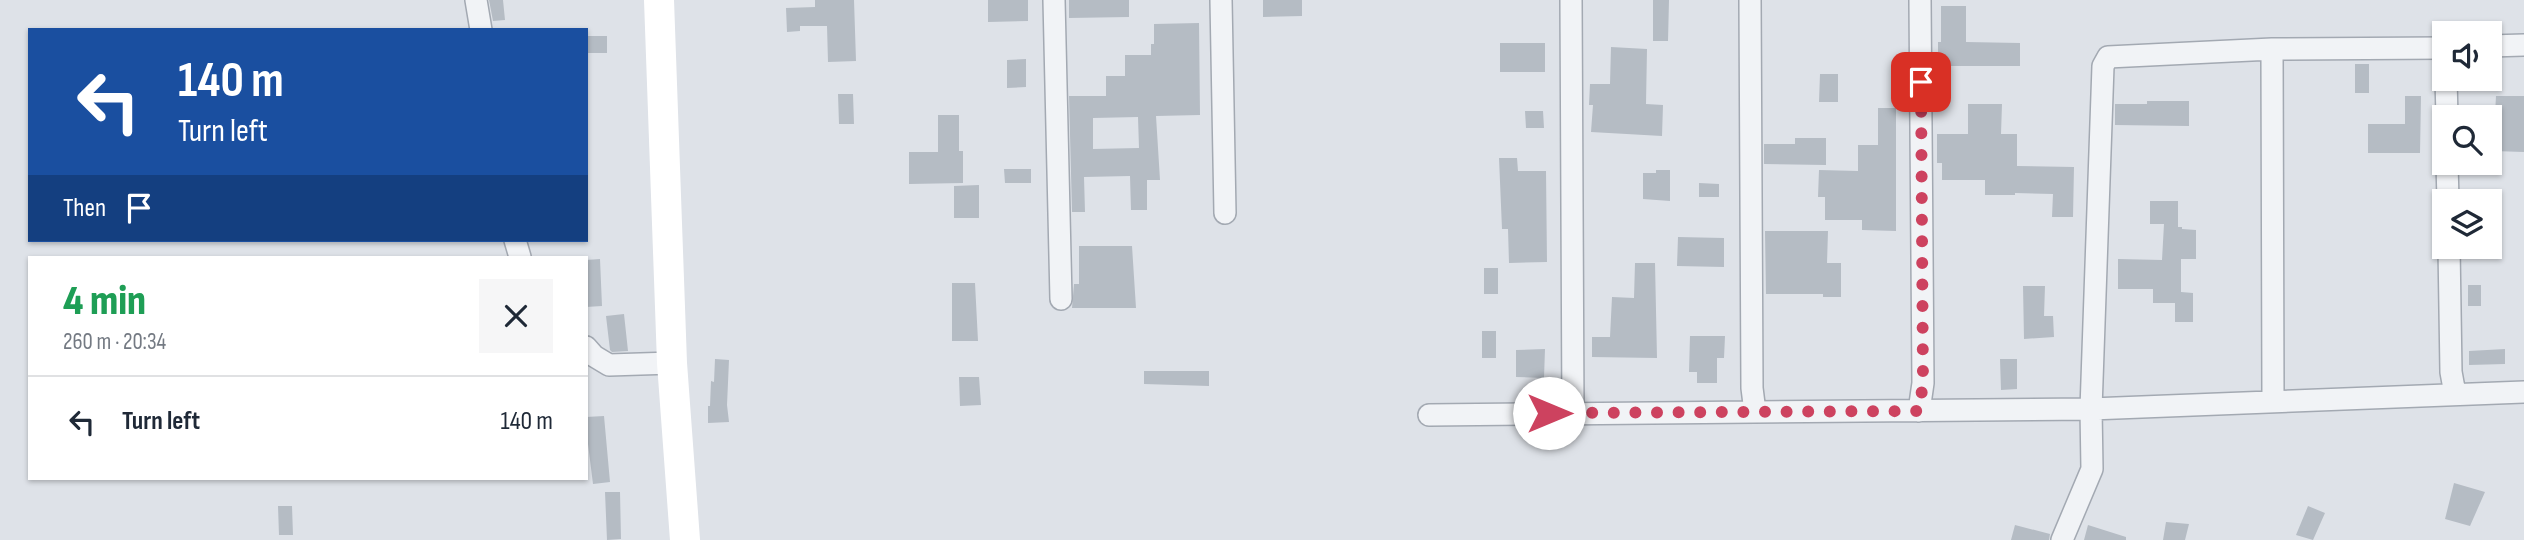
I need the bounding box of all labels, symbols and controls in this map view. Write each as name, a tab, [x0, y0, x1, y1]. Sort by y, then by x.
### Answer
map controls	[2432, 21, 2502, 259]
button: sound	[2432, 21, 2502, 91]
text: 140 m	[178, 52, 284, 111]
pin	[1891, 52, 1951, 112]
icon: left	[63, 56, 154, 147]
icon: arrive	[1902, 63, 1940, 101]
button: search	[2432, 105, 2502, 175]
text: Turn left	[178, 112, 268, 151]
icon: arrive	[120, 189, 158, 227]
button: layers	[2432, 189, 2502, 259]
text: Then	[63, 193, 106, 224]
text: 4 min	[63, 276, 146, 327]
button: close	[479, 279, 553, 353]
text: 260 m · 20:34	[63, 328, 166, 356]
position arrow	[1512, 376, 1586, 450]
icon: left	[63, 403, 101, 441]
text: Turn left	[122, 406, 200, 437]
text: 140 m	[501, 406, 553, 437]

